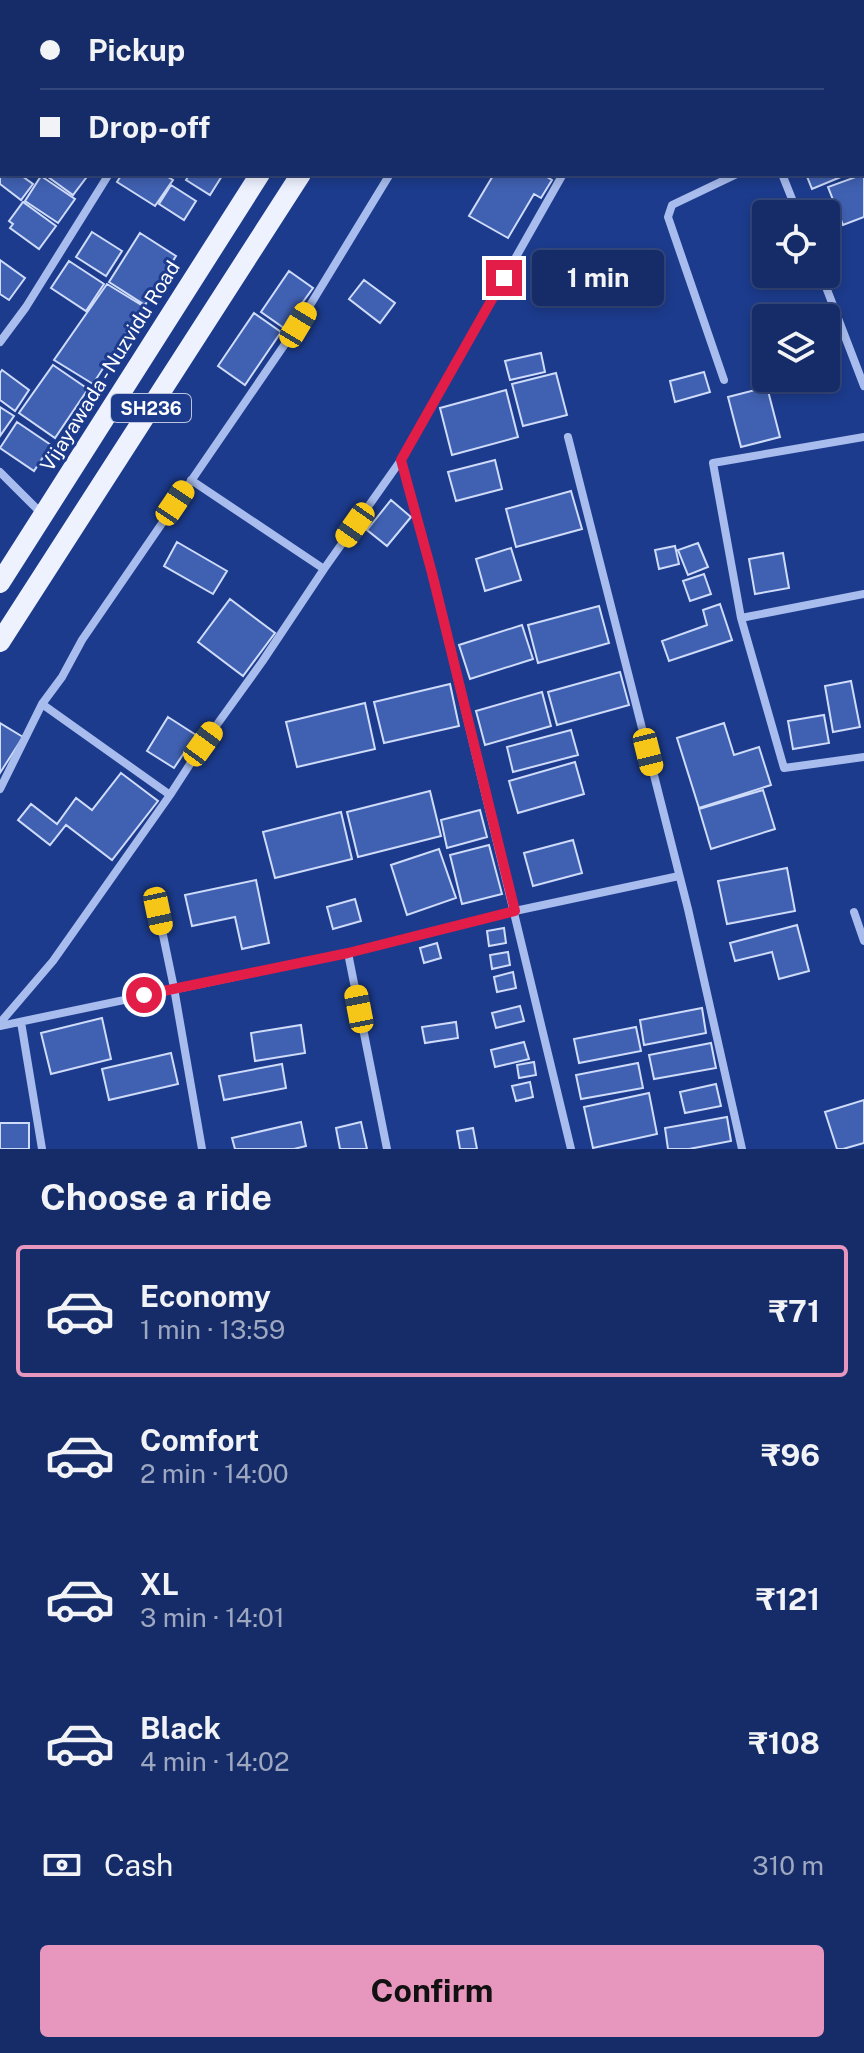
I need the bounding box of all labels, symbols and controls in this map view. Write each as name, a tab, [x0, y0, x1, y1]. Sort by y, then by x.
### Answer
text: Pickup	[88, 32, 185, 68]
text: Drop-off	[88, 109, 210, 145]
map controls	[752, 200, 840, 392]
button: locate	[752, 200, 840, 288]
callout: 1 min	[532, 250, 664, 306]
street label: Vijayawada - Nuzvidu Road	[35, 256, 185, 476]
route end	[486, 260, 522, 296]
text: 1 min	[567, 262, 629, 293]
car	[275, 298, 321, 352]
button: layers	[752, 304, 840, 392]
road number: SH236	[111, 394, 191, 422]
car	[152, 476, 198, 530]
car	[331, 498, 379, 552]
car	[179, 718, 227, 770]
car	[631, 726, 665, 778]
car	[141, 885, 175, 937]
route start	[126, 977, 162, 1013]
car	[343, 983, 375, 1035]
text: Choose a ride	[40, 1176, 272, 1218]
icon: car	[44, 1275, 116, 1347]
text: Economy	[140, 1278, 271, 1314]
text: ₹71	[769, 1293, 820, 1329]
text: 1 min · 13:59	[140, 1314, 285, 1345]
icon: car	[44, 1419, 116, 1491]
text: Comfort	[140, 1422, 259, 1458]
text: ₹96	[761, 1437, 820, 1473]
text: 2 min · 14:00	[140, 1458, 289, 1489]
icon: car	[44, 1563, 116, 1635]
text: XL	[140, 1566, 179, 1602]
text: ₹121	[756, 1581, 820, 1617]
text: 3 min · 14:01	[140, 1602, 285, 1633]
icon: car	[44, 1707, 116, 1779]
text: Black	[140, 1710, 221, 1746]
text: ₹108	[748, 1725, 820, 1761]
text: 4 min · 14:02	[140, 1746, 289, 1777]
icon: cash	[40, 1843, 84, 1887]
text: Cash	[104, 1847, 173, 1883]
text: 310 m	[752, 1850, 824, 1881]
button: Confirm	[40, 1945, 824, 2037]

